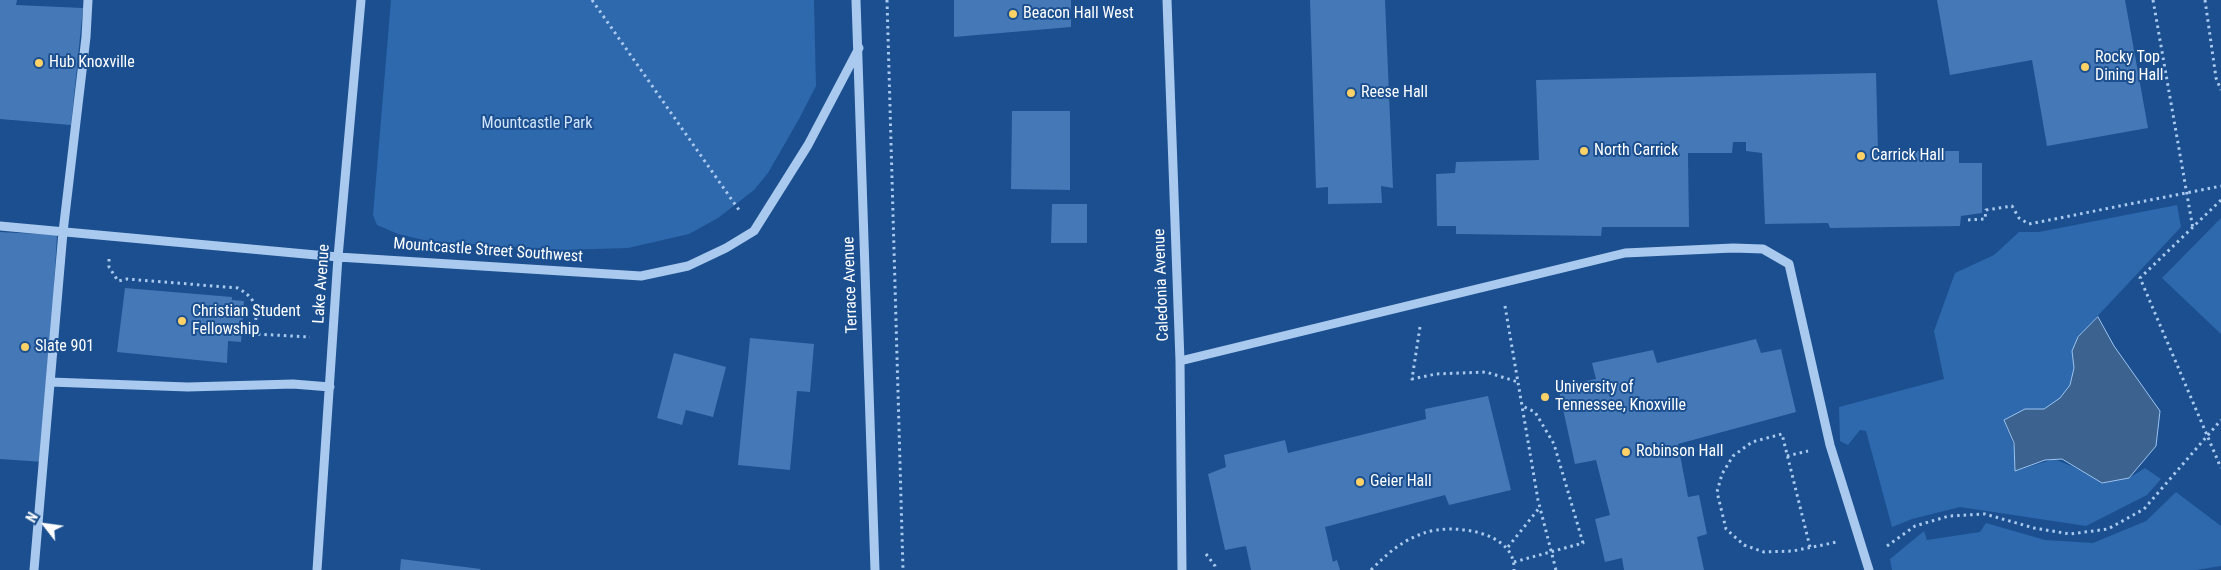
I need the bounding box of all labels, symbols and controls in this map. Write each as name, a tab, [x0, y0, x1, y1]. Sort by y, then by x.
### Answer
place label: Beacon Hall West	[1023, 4, 1134, 24]
marker: Beacon Hall West	[1007, 8, 1019, 20]
place label: Rocky Top Dining Hall	[2095, 48, 2163, 86]
place label: Hub Knoxville	[49, 53, 135, 73]
marker: Hub Knoxville	[33, 57, 45, 69]
marker: Rocky Top Dining Hall	[2079, 61, 2091, 73]
place label: Reese Hall	[1361, 83, 1428, 103]
marker: Reese Hall	[1345, 87, 1357, 99]
park label: Mountcastle Park	[482, 114, 592, 134]
place label: North Carrick	[1594, 141, 1678, 161]
marker: North Carrick	[1578, 145, 1590, 157]
place label: Carrick Hall	[1871, 146, 1944, 166]
marker: Carrick Hall	[1855, 150, 1867, 162]
street label: Caledonia Avenue	[1150, 228, 1174, 342]
street label: Mountcastle Street Southwest	[393, 235, 583, 267]
street label: Terrace Avenue	[840, 236, 862, 334]
street label: Lake Avenue	[310, 244, 334, 324]
place label: Christian Student Fellowship	[192, 302, 301, 340]
marker: Christian Student Fellowship	[176, 315, 188, 327]
place label: Slate 901	[35, 337, 94, 357]
marker: Slate 901	[19, 341, 31, 353]
place label: University of Tennessee, Knoxville	[1555, 378, 1686, 416]
marker: University of Tennessee, Knoxville	[1539, 391, 1551, 403]
place label: Robinson Hall	[1636, 442, 1724, 462]
marker: Robinson Hall	[1620, 446, 1632, 458]
place label: Geier Hall	[1370, 472, 1432, 492]
marker: Geier Hall	[1354, 476, 1366, 488]
north arrow	[20, 500, 70, 550]
text: N	[23, 510, 41, 525]

